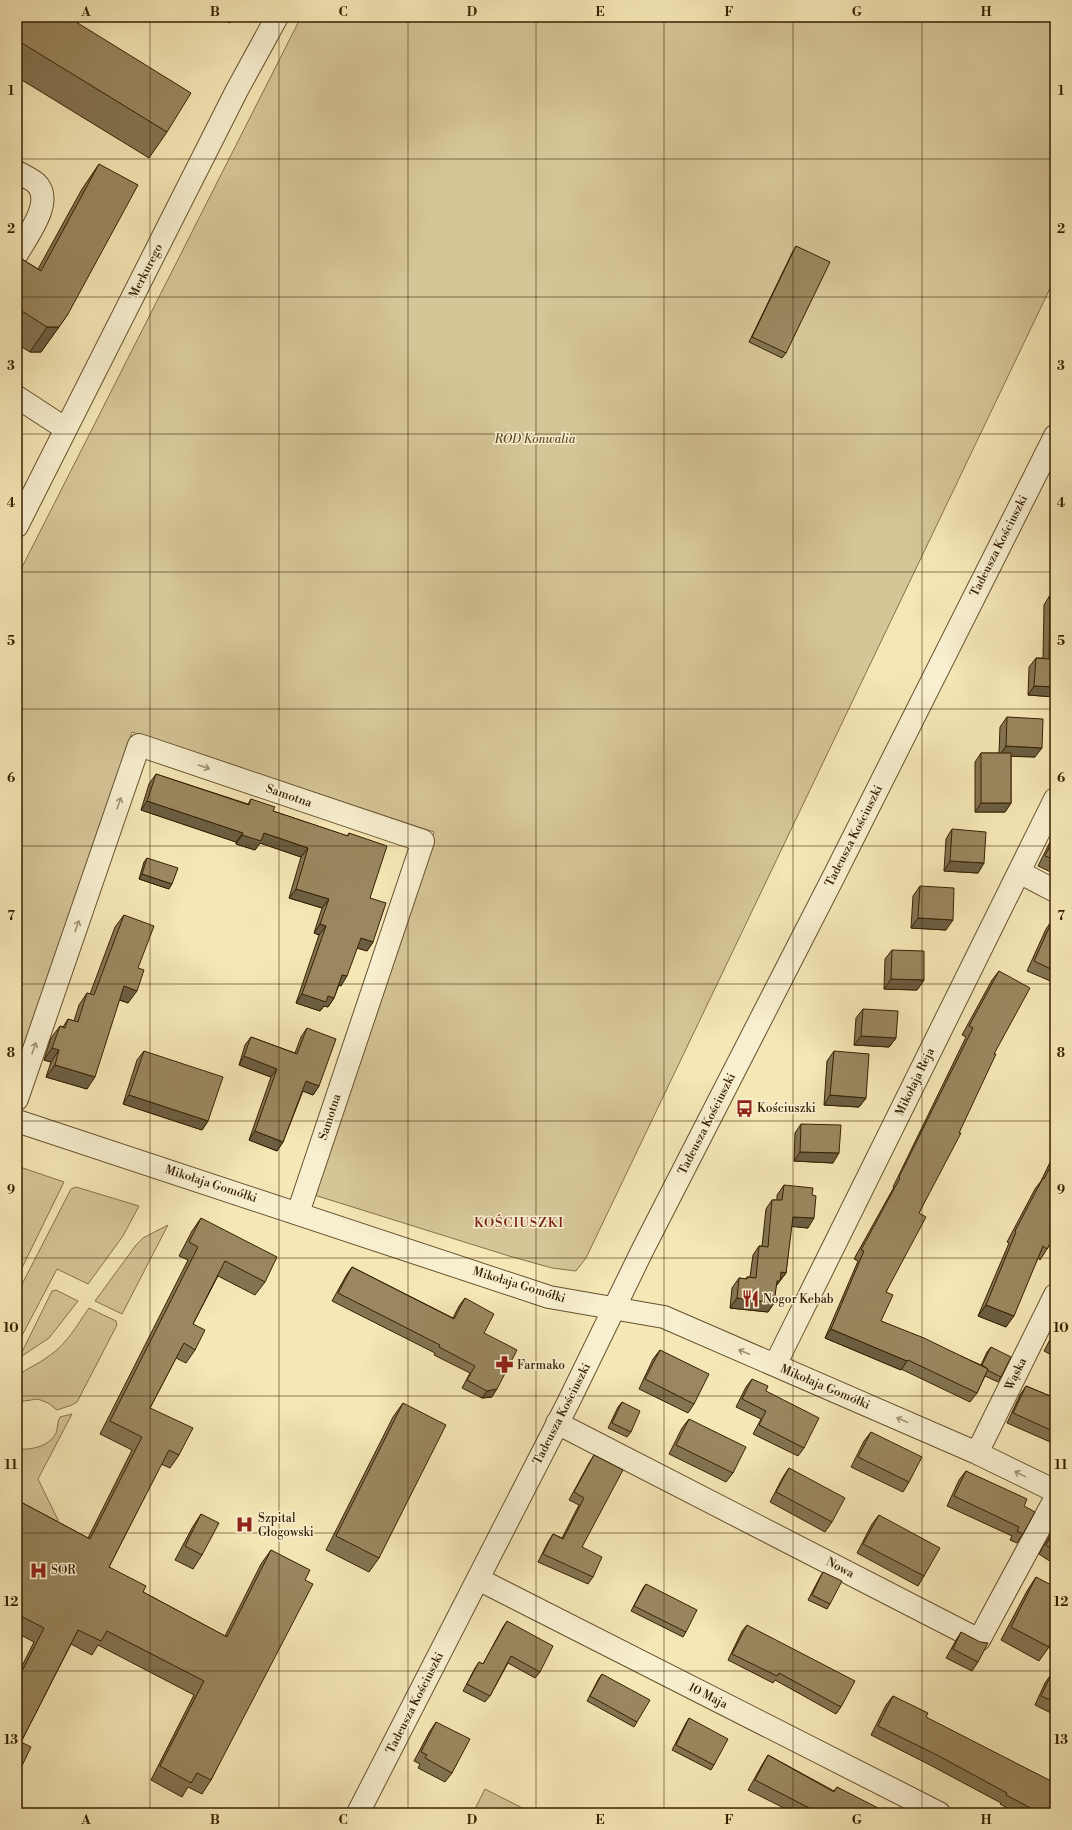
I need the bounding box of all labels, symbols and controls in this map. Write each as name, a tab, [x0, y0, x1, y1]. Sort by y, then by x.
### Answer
text: A	[80, 4, 91, 20]
text: B	[210, 4, 220, 20]
text: C	[338, 4, 348, 20]
text: D	[467, 4, 477, 20]
text: E	[595, 4, 605, 20]
text: F	[724, 4, 734, 20]
text: G	[852, 4, 863, 20]
text: H	[981, 4, 992, 20]
text: 1	[8, 83, 15, 99]
text: 1	[1058, 83, 1065, 99]
text: 2	[7, 221, 15, 237]
text: 2	[1057, 221, 1065, 237]
street label: Merkurego	[126, 241, 166, 301]
text: 3	[7, 358, 15, 374]
text: 3	[1057, 358, 1065, 374]
park label: ROD Konwalia	[493, 432, 576, 447]
street label: Tadeusza Kościuszki	[967, 493, 1031, 599]
text: 4	[7, 495, 16, 511]
text: 4	[1057, 495, 1066, 511]
text: 5	[7, 633, 15, 649]
text: 5	[1057, 633, 1065, 649]
one-way arrow	[198, 764, 211, 771]
text: 6	[7, 770, 15, 786]
text: 6	[1057, 770, 1065, 786]
street label: Samotna	[264, 781, 315, 811]
street label: Tadeusza Kościuszki	[822, 783, 886, 889]
one-way arrow	[116, 796, 123, 809]
text: 7	[7, 908, 15, 924]
text: 7	[1057, 908, 1065, 924]
one-way arrow	[73, 920, 81, 932]
one-way arrow	[31, 1043, 39, 1055]
text: 8	[7, 1045, 15, 1061]
street label: Mikołaja Reja	[892, 1045, 938, 1118]
text: 8	[1057, 1045, 1065, 1061]
street label: Tadeusza Kościuszki	[675, 1071, 739, 1177]
street label: Samotna	[316, 1091, 345, 1142]
bus stop icon: Kościuszki	[734, 1098, 754, 1118]
place label: Kościuszki	[757, 1101, 816, 1116]
street label: Mikołaja Gomółki	[163, 1162, 259, 1206]
text: 9	[7, 1182, 15, 1198]
text: 9	[1057, 1182, 1065, 1198]
district label: KOŚCIUSZKI	[474, 1214, 564, 1231]
street label: Mikołaja Gomółki	[471, 1264, 567, 1306]
restaurant icon: Nogor Kebab	[740, 1289, 760, 1309]
place label: Nogor Kebab	[763, 1292, 834, 1307]
text: 10	[3, 1320, 19, 1336]
text: 10	[1053, 1320, 1069, 1336]
one-way arrow	[738, 1347, 750, 1355]
pharmacy icon: Farmako	[494, 1355, 514, 1375]
street label: Wąska	[1001, 1355, 1031, 1394]
place label: Farmako	[517, 1358, 565, 1373]
street label: Tadeusza Kościuszki	[530, 1361, 594, 1467]
street label: Mikołaja Gomółki	[778, 1361, 872, 1413]
one-way arrow	[896, 1416, 908, 1423]
text: 11	[5, 1457, 18, 1473]
text: 11	[1055, 1457, 1068, 1473]
one-way arrow	[1014, 1470, 1026, 1477]
place label: Szpital Głogowski	[258, 1511, 314, 1540]
hospital icon: Szpital Głogowski	[235, 1515, 255, 1535]
street label: Nowa	[823, 1555, 857, 1582]
hospital icon: SOR	[28, 1560, 48, 1580]
place label: SOR	[51, 1563, 76, 1578]
text: 12	[4, 1594, 18, 1610]
text: 12	[1054, 1594, 1068, 1610]
street label: Tadeusza Kościuszki	[383, 1650, 447, 1756]
street label: 10 Maja	[686, 1680, 731, 1713]
text: 13	[4, 1732, 18, 1748]
text: 13	[1054, 1732, 1068, 1748]
text: A	[80, 1812, 91, 1828]
text: B	[210, 1812, 220, 1828]
text: C	[338, 1812, 348, 1828]
text: D	[467, 1812, 477, 1828]
text: E	[595, 1812, 605, 1828]
text: F	[724, 1812, 734, 1828]
text: G	[852, 1812, 863, 1828]
text: H	[981, 1812, 992, 1828]

